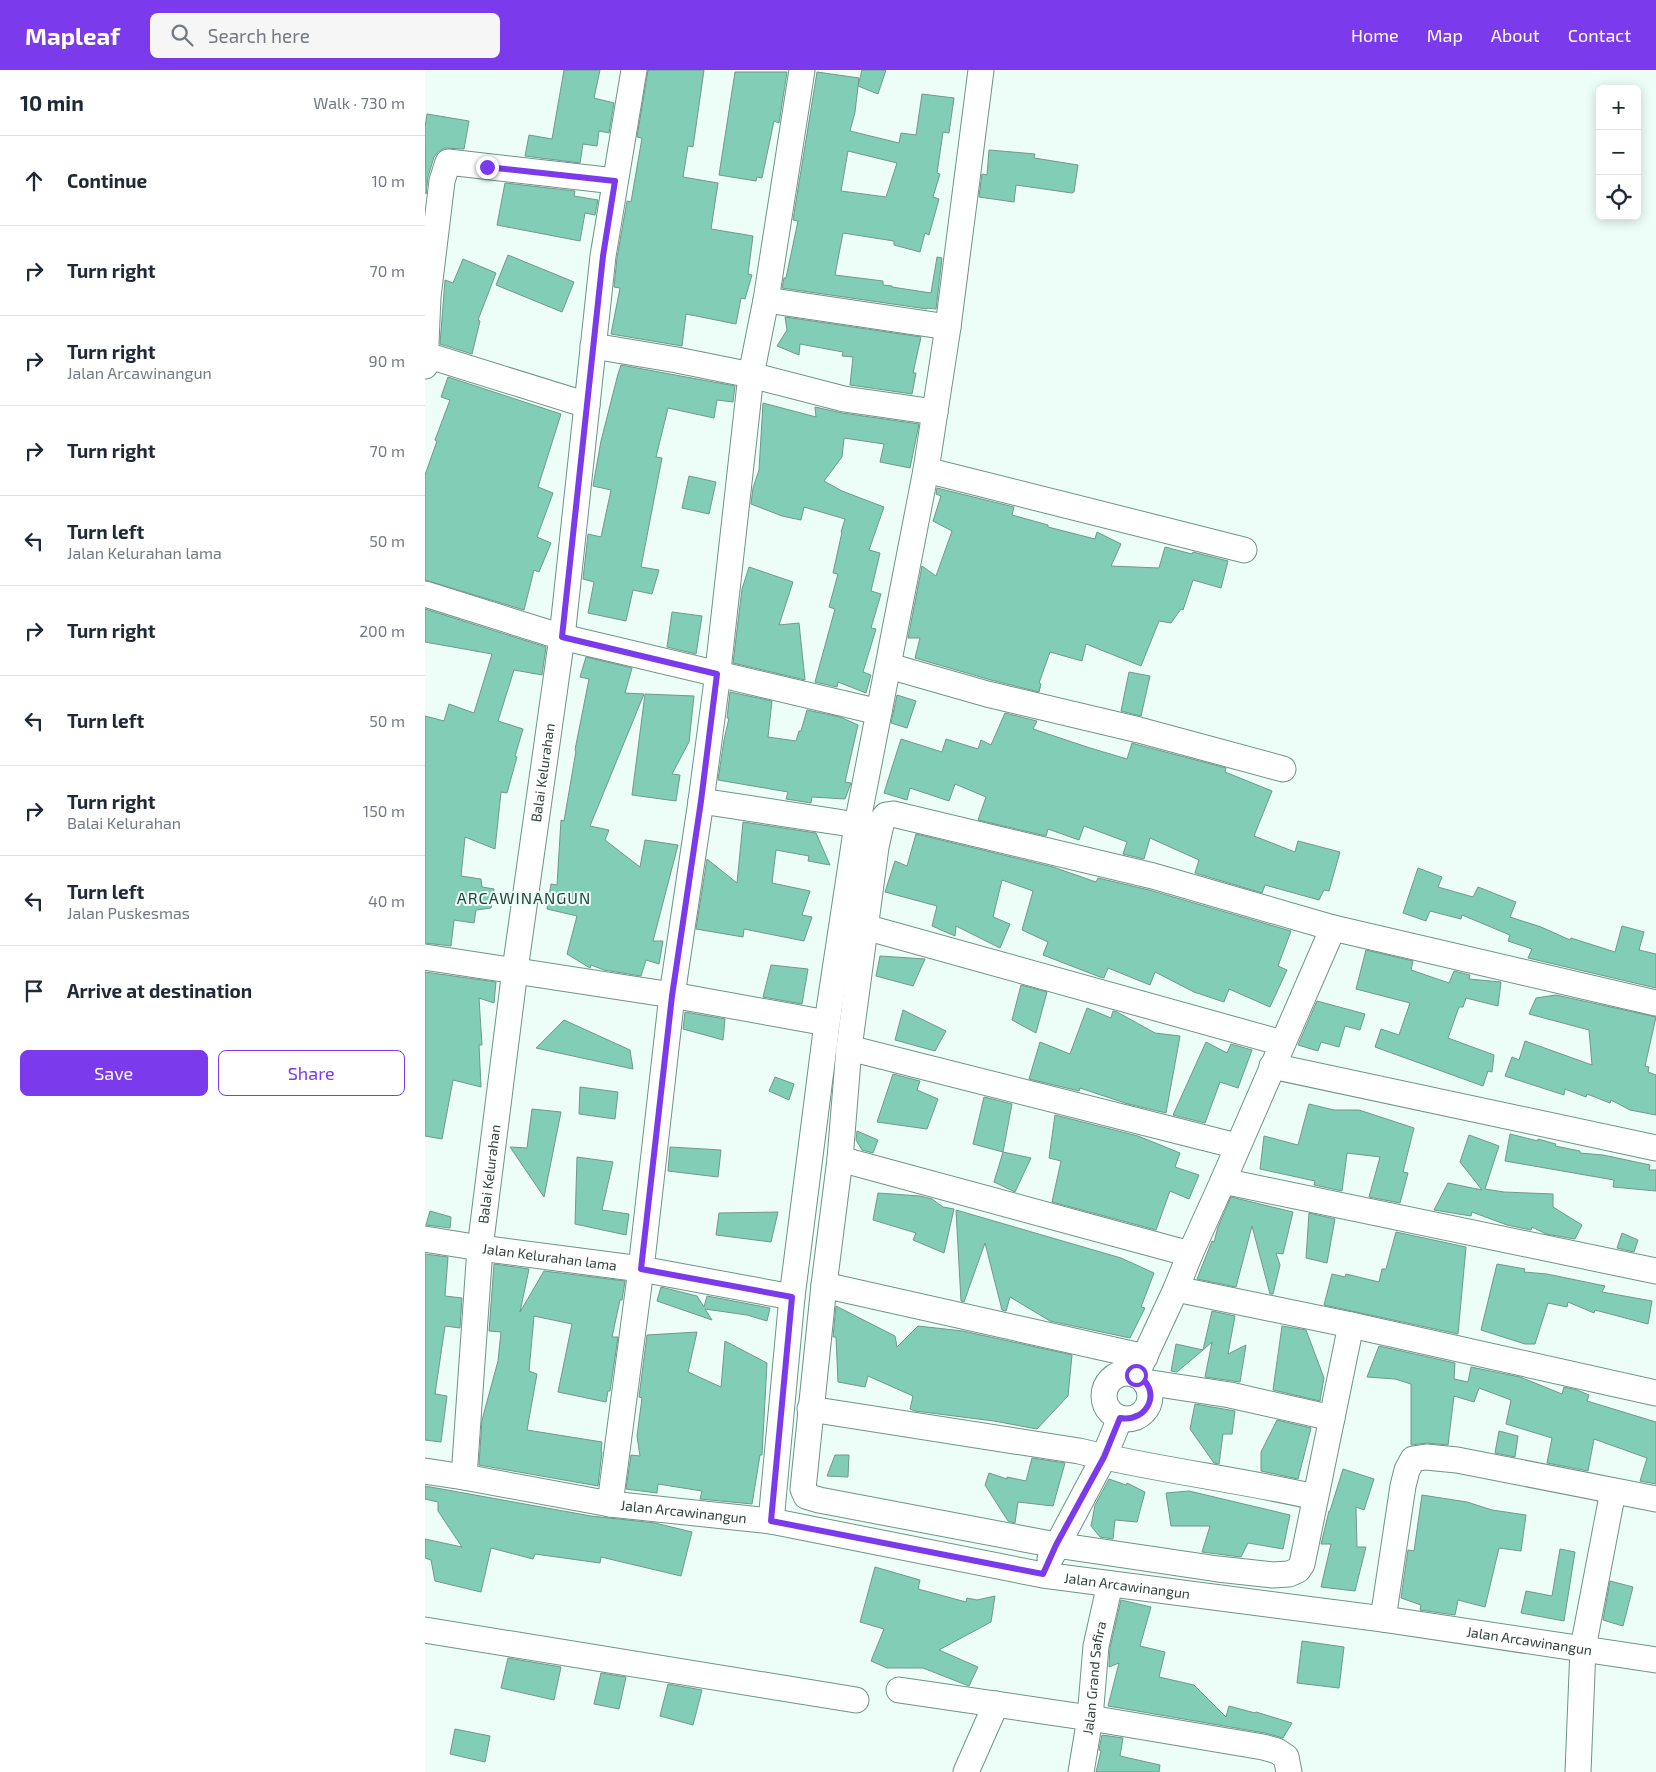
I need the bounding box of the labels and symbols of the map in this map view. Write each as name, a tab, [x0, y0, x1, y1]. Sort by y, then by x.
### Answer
route end	[476, 156, 499, 179]
street label: Balai Kelurahan	[527, 722, 558, 823]
district label: ARCAWINANGUN	[457, 888, 591, 907]
street label: Balai Kelurahan	[474, 1123, 503, 1225]
street label: Jalan Kelurahan lama	[481, 1239, 618, 1274]
route start	[1125, 1364, 1148, 1387]
street label: Jalan Arcawinangun	[620, 1496, 748, 1526]
street label: Jalan Arcawinangun	[1063, 1569, 1191, 1602]
street label: Jalan Grand Safira	[1078, 1619, 1109, 1736]
street label: Jalan Arcawinangun	[1465, 1623, 1593, 1658]

